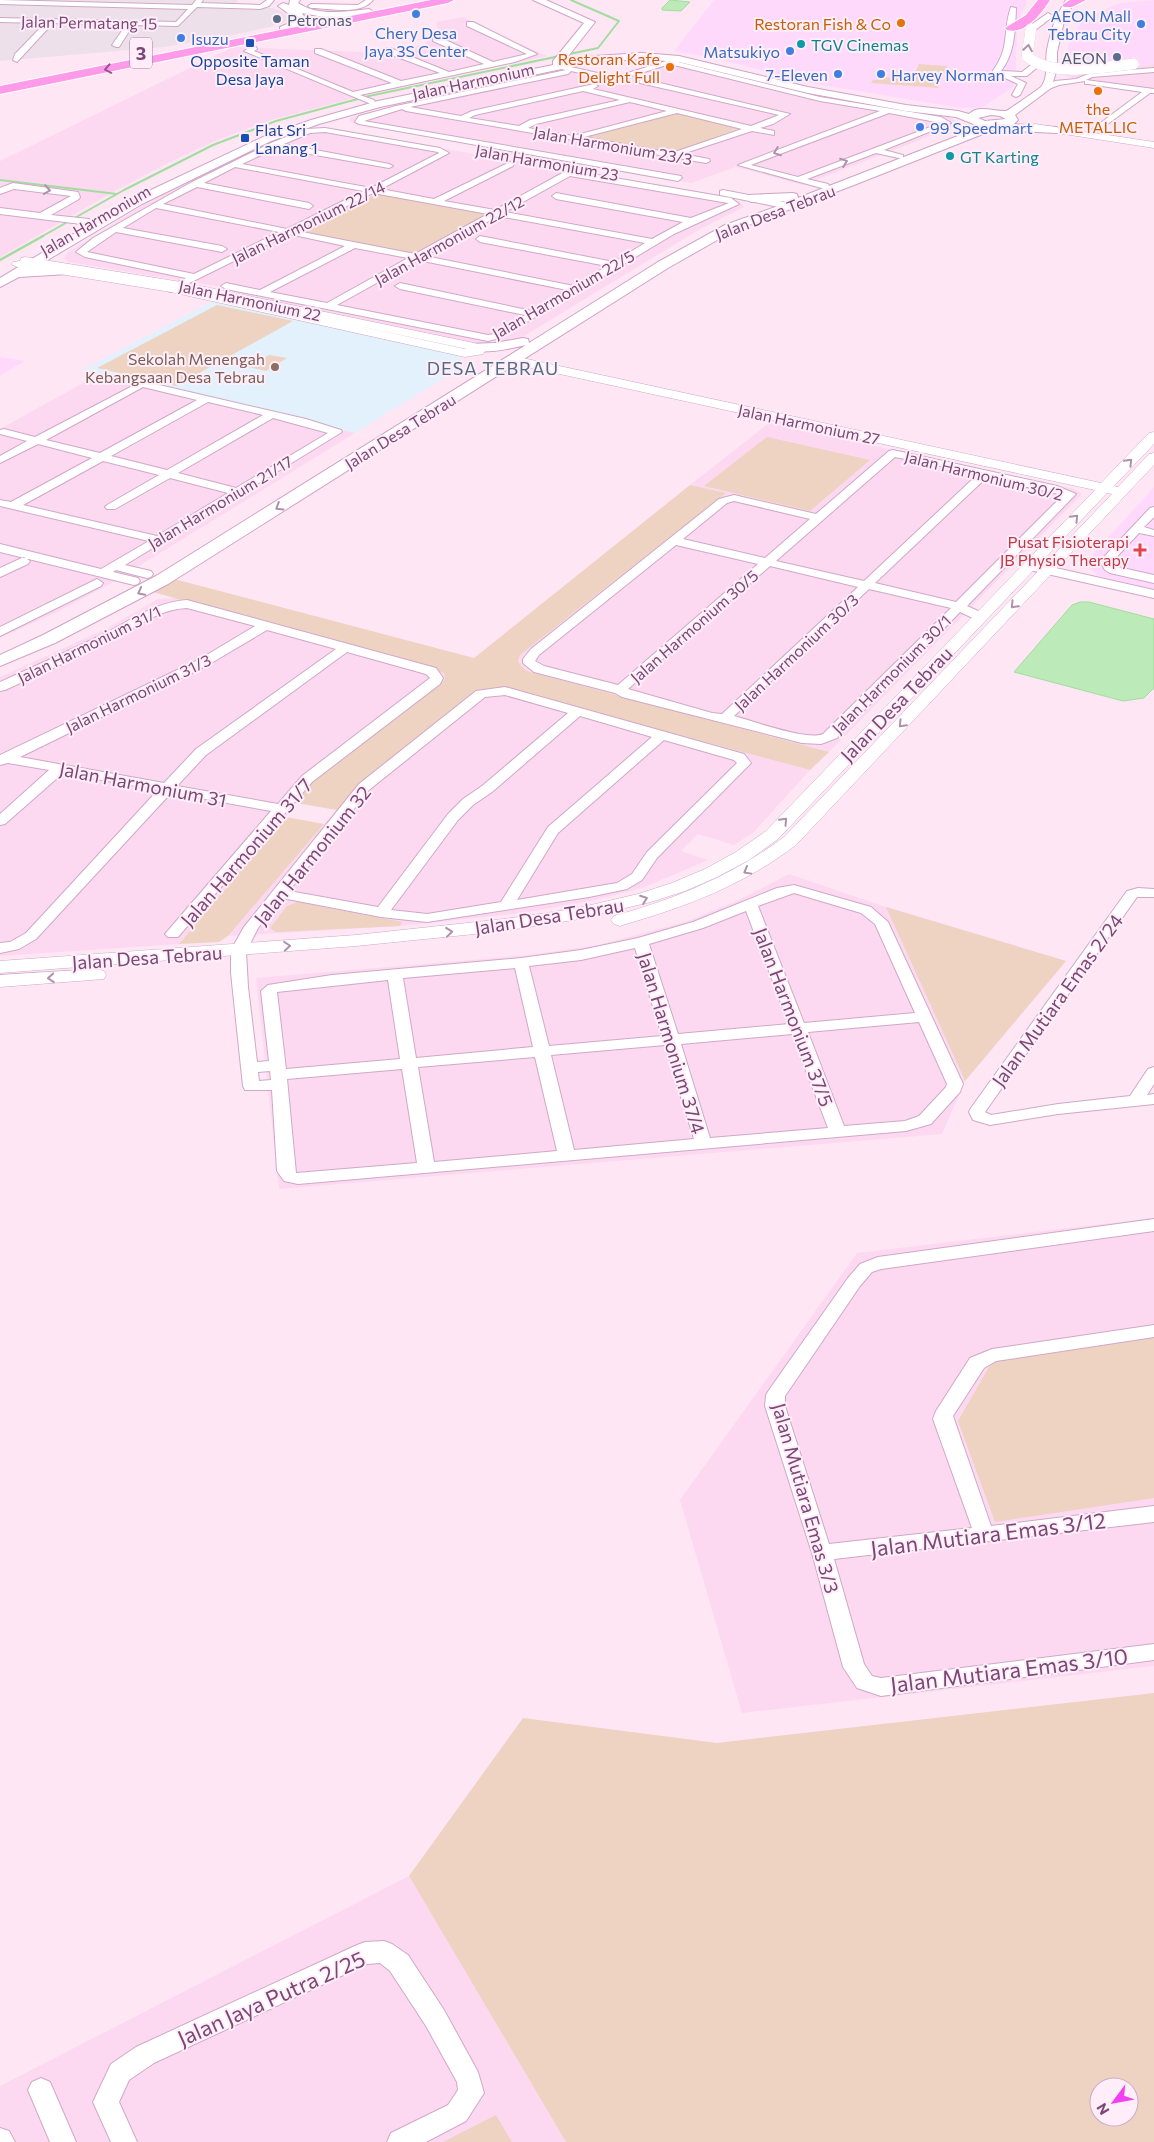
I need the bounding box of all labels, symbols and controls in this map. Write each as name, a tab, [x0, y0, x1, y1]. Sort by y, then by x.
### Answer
place label: AEON Mall Tebrau City	[1048, 6, 1131, 43]
marker: Chery Desa Jaya 3S Center	[410, 8, 422, 20]
place label: Petronas	[287, 10, 352, 29]
street label: Jalan Permatang 15	[21, 11, 157, 33]
marker: Petronas	[271, 13, 283, 25]
place label: Restoran Fish & Co	[754, 14, 891, 33]
marker: Restoran Fish & Co	[895, 17, 907, 29]
marker: AEON Mall Tebrau City	[1135, 18, 1147, 30]
place label: Chery Desa Jaya 3S Center	[364, 23, 469, 60]
place label: Isuzu	[191, 29, 229, 48]
marker: Isuzu	[175, 32, 187, 44]
place label: TGV Cinemas	[811, 35, 909, 54]
marker: Opposite Taman Desa Jaya	[244, 37, 256, 49]
road number: 3	[130, 38, 152, 68]
marker: TGV Cinemas	[795, 38, 807, 50]
place label: Matsukiyo	[703, 42, 780, 61]
one-way arrow	[1022, 43, 1033, 51]
marker: Matsukiyo	[784, 45, 796, 57]
place label: AEON	[1061, 48, 1107, 67]
place label: Restoran Kafe Delight Full	[558, 49, 660, 86]
place label: Opposite Taman Desa Jaya	[190, 51, 310, 88]
marker: AEON	[1111, 51, 1123, 63]
street label: Jalan Harmonium	[410, 59, 536, 103]
marker: Restoran Kafe Delight Full	[664, 61, 676, 73]
one-way arrow	[104, 63, 113, 74]
place label: 7-Eleven	[765, 65, 828, 84]
place label: Harvey Norman	[891, 65, 1005, 84]
marker: 7-Eleven	[832, 68, 844, 80]
marker: Harvey Norman	[875, 68, 887, 80]
marker: the METALLIC	[1092, 85, 1104, 97]
place label: the METALLIC	[1059, 99, 1137, 136]
place label: 99 Speedmart	[930, 118, 1033, 137]
place label: Flat Sri Lanang 1	[255, 120, 318, 157]
marker: 99 Speedmart	[914, 121, 926, 133]
street label: Jalan Harmonium 23/3	[532, 122, 694, 168]
marker: Flat Sri Lanang 1	[239, 132, 251, 144]
street label: Jalan Harmonium 23	[474, 140, 620, 184]
one-way arrow	[773, 146, 782, 156]
place label: GT Karting	[960, 147, 1039, 166]
marker: GT Karting	[944, 150, 956, 162]
one-way arrow	[840, 158, 848, 168]
street label: Jalan Harmonium 22/14	[228, 176, 388, 267]
street label: Jalan Desa Tebrau	[712, 180, 838, 244]
street label: Jalan Harmonium	[36, 181, 154, 259]
one-way arrow	[43, 185, 52, 195]
street label: Jalan Harmonium 22/12	[371, 191, 527, 289]
street label: Jalan Harmonium 22/5	[488, 245, 638, 343]
street label: Jalan Harmonium 22	[177, 276, 323, 324]
place label: Sekolah Menengah Kebangsaan Desa Tebrau	[85, 349, 265, 386]
district label: DESA TEBRAU	[427, 357, 559, 379]
marker: Sekolah Menengah Kebangsaan Desa Tebrau	[269, 361, 281, 373]
street label: Jalan Desa Tebrau	[341, 389, 459, 473]
street label: Jalan Harmonium 27	[736, 400, 882, 448]
street label: Jalan Harmonium 30/2	[903, 446, 1065, 504]
street label: Jalan Harmonium 21/17	[144, 451, 296, 553]
one-way arrow	[1123, 459, 1132, 468]
one-way arrow	[276, 500, 285, 510]
one-way arrow	[1069, 515, 1078, 524]
place label: Pusat Fisioterapi JB Physio Therapy	[1000, 532, 1129, 569]
marker: Pusat Fisioterapi JB Physio Therapy	[1133, 543, 1147, 557]
street label: Jalan Harmonium 30/5	[626, 565, 762, 687]
one-way arrow	[137, 586, 146, 596]
street label: Jalan Harmonium 30/3	[730, 590, 862, 714]
one-way arrow	[1011, 600, 1020, 609]
street label: Jalan Harmonium 31/1	[14, 601, 164, 687]
street label: Jalan Harmonium 30/1	[828, 611, 954, 737]
street label: Jalan Desa Tebrau	[835, 642, 957, 766]
street label: Jalan Harmonium 31/3	[62, 650, 214, 736]
one-way arrow	[899, 718, 908, 727]
street label: Jalan Harmonium 31	[57, 756, 229, 812]
street label: Jalan Harmonium 31/7	[175, 773, 317, 931]
street label: Jalan Harmonium 32	[249, 781, 375, 929]
one-way arrow	[778, 818, 787, 827]
one-way arrow	[743, 864, 752, 874]
street label: Jalan Desa Tebrau	[473, 893, 625, 939]
one-way arrow	[639, 895, 647, 905]
street label: Jalan Mutiara Emas 2/24	[987, 909, 1127, 1091]
street label: Jalan Harmonium 37/5	[749, 924, 839, 1110]
one-way arrow	[445, 927, 453, 938]
street label: Jalan Desa Tebrau	[71, 940, 223, 974]
one-way arrow	[284, 941, 292, 952]
street label: Jalan Harmonium 37/4	[633, 949, 711, 1137]
one-way arrow	[47, 973, 55, 984]
street label: Jalan Mutiara Emas 3/3	[768, 1400, 844, 1596]
street label: Jalan Mutiara Emas 3/12	[869, 1506, 1107, 1562]
street label: Jalan Mutiara Emas 3/10	[889, 1642, 1129, 1698]
street label: Jalan Jaya Putra 2/25	[173, 1944, 369, 2052]
north arrow	[1089, 2077, 1139, 2127]
text: N	[1093, 2100, 1113, 2118]

